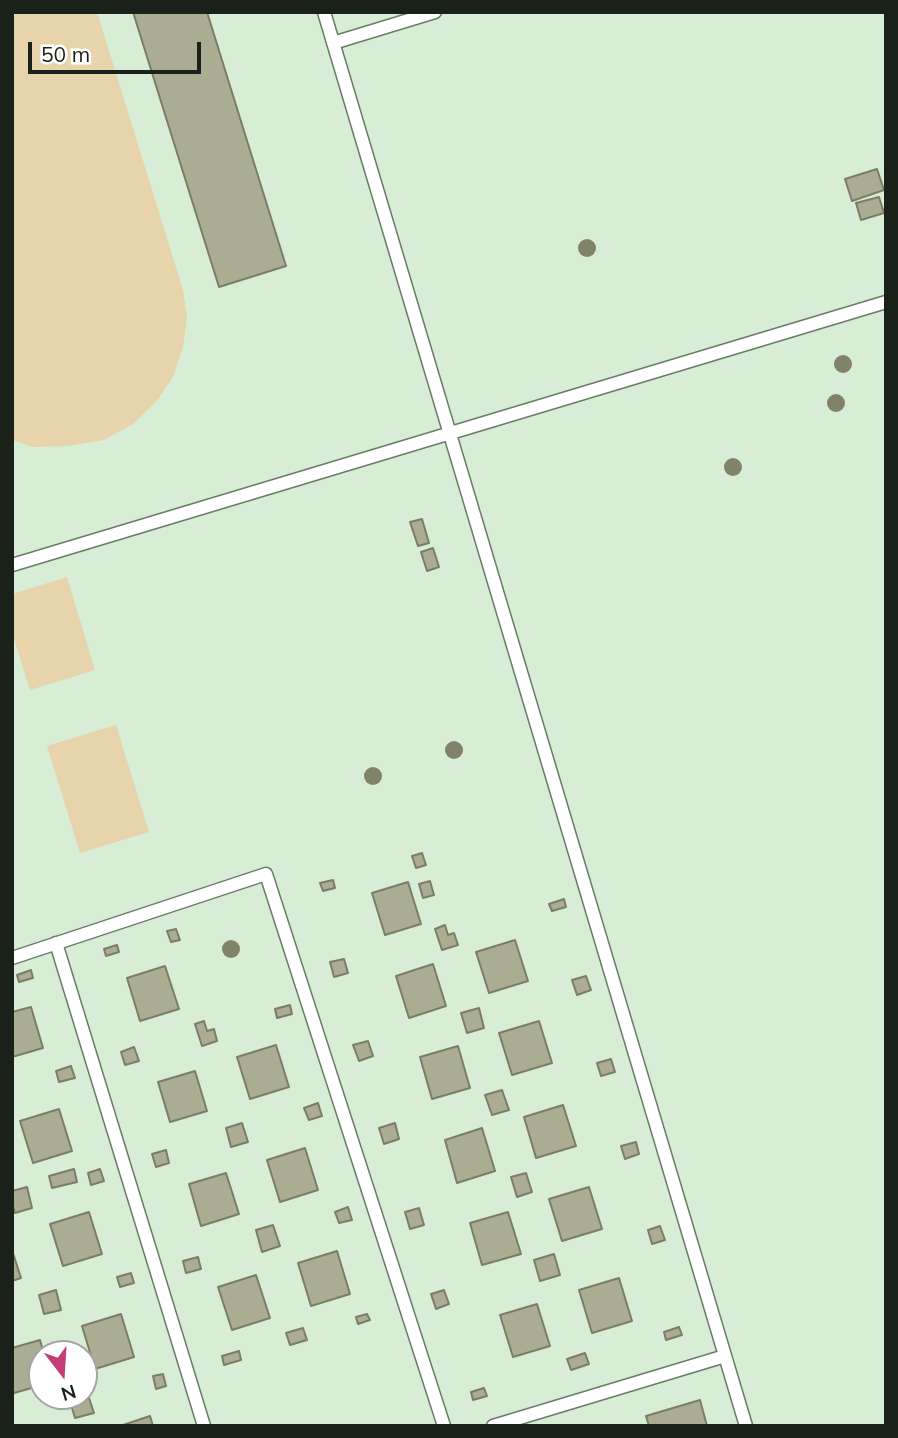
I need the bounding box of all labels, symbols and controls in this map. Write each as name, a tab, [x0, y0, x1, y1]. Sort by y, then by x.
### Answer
scale bar	[32, 28, 205, 72]
text: 50 m	[41, 41, 90, 67]
north arrow	[28, 1340, 98, 1410]
text: N	[58, 1380, 79, 1407]

